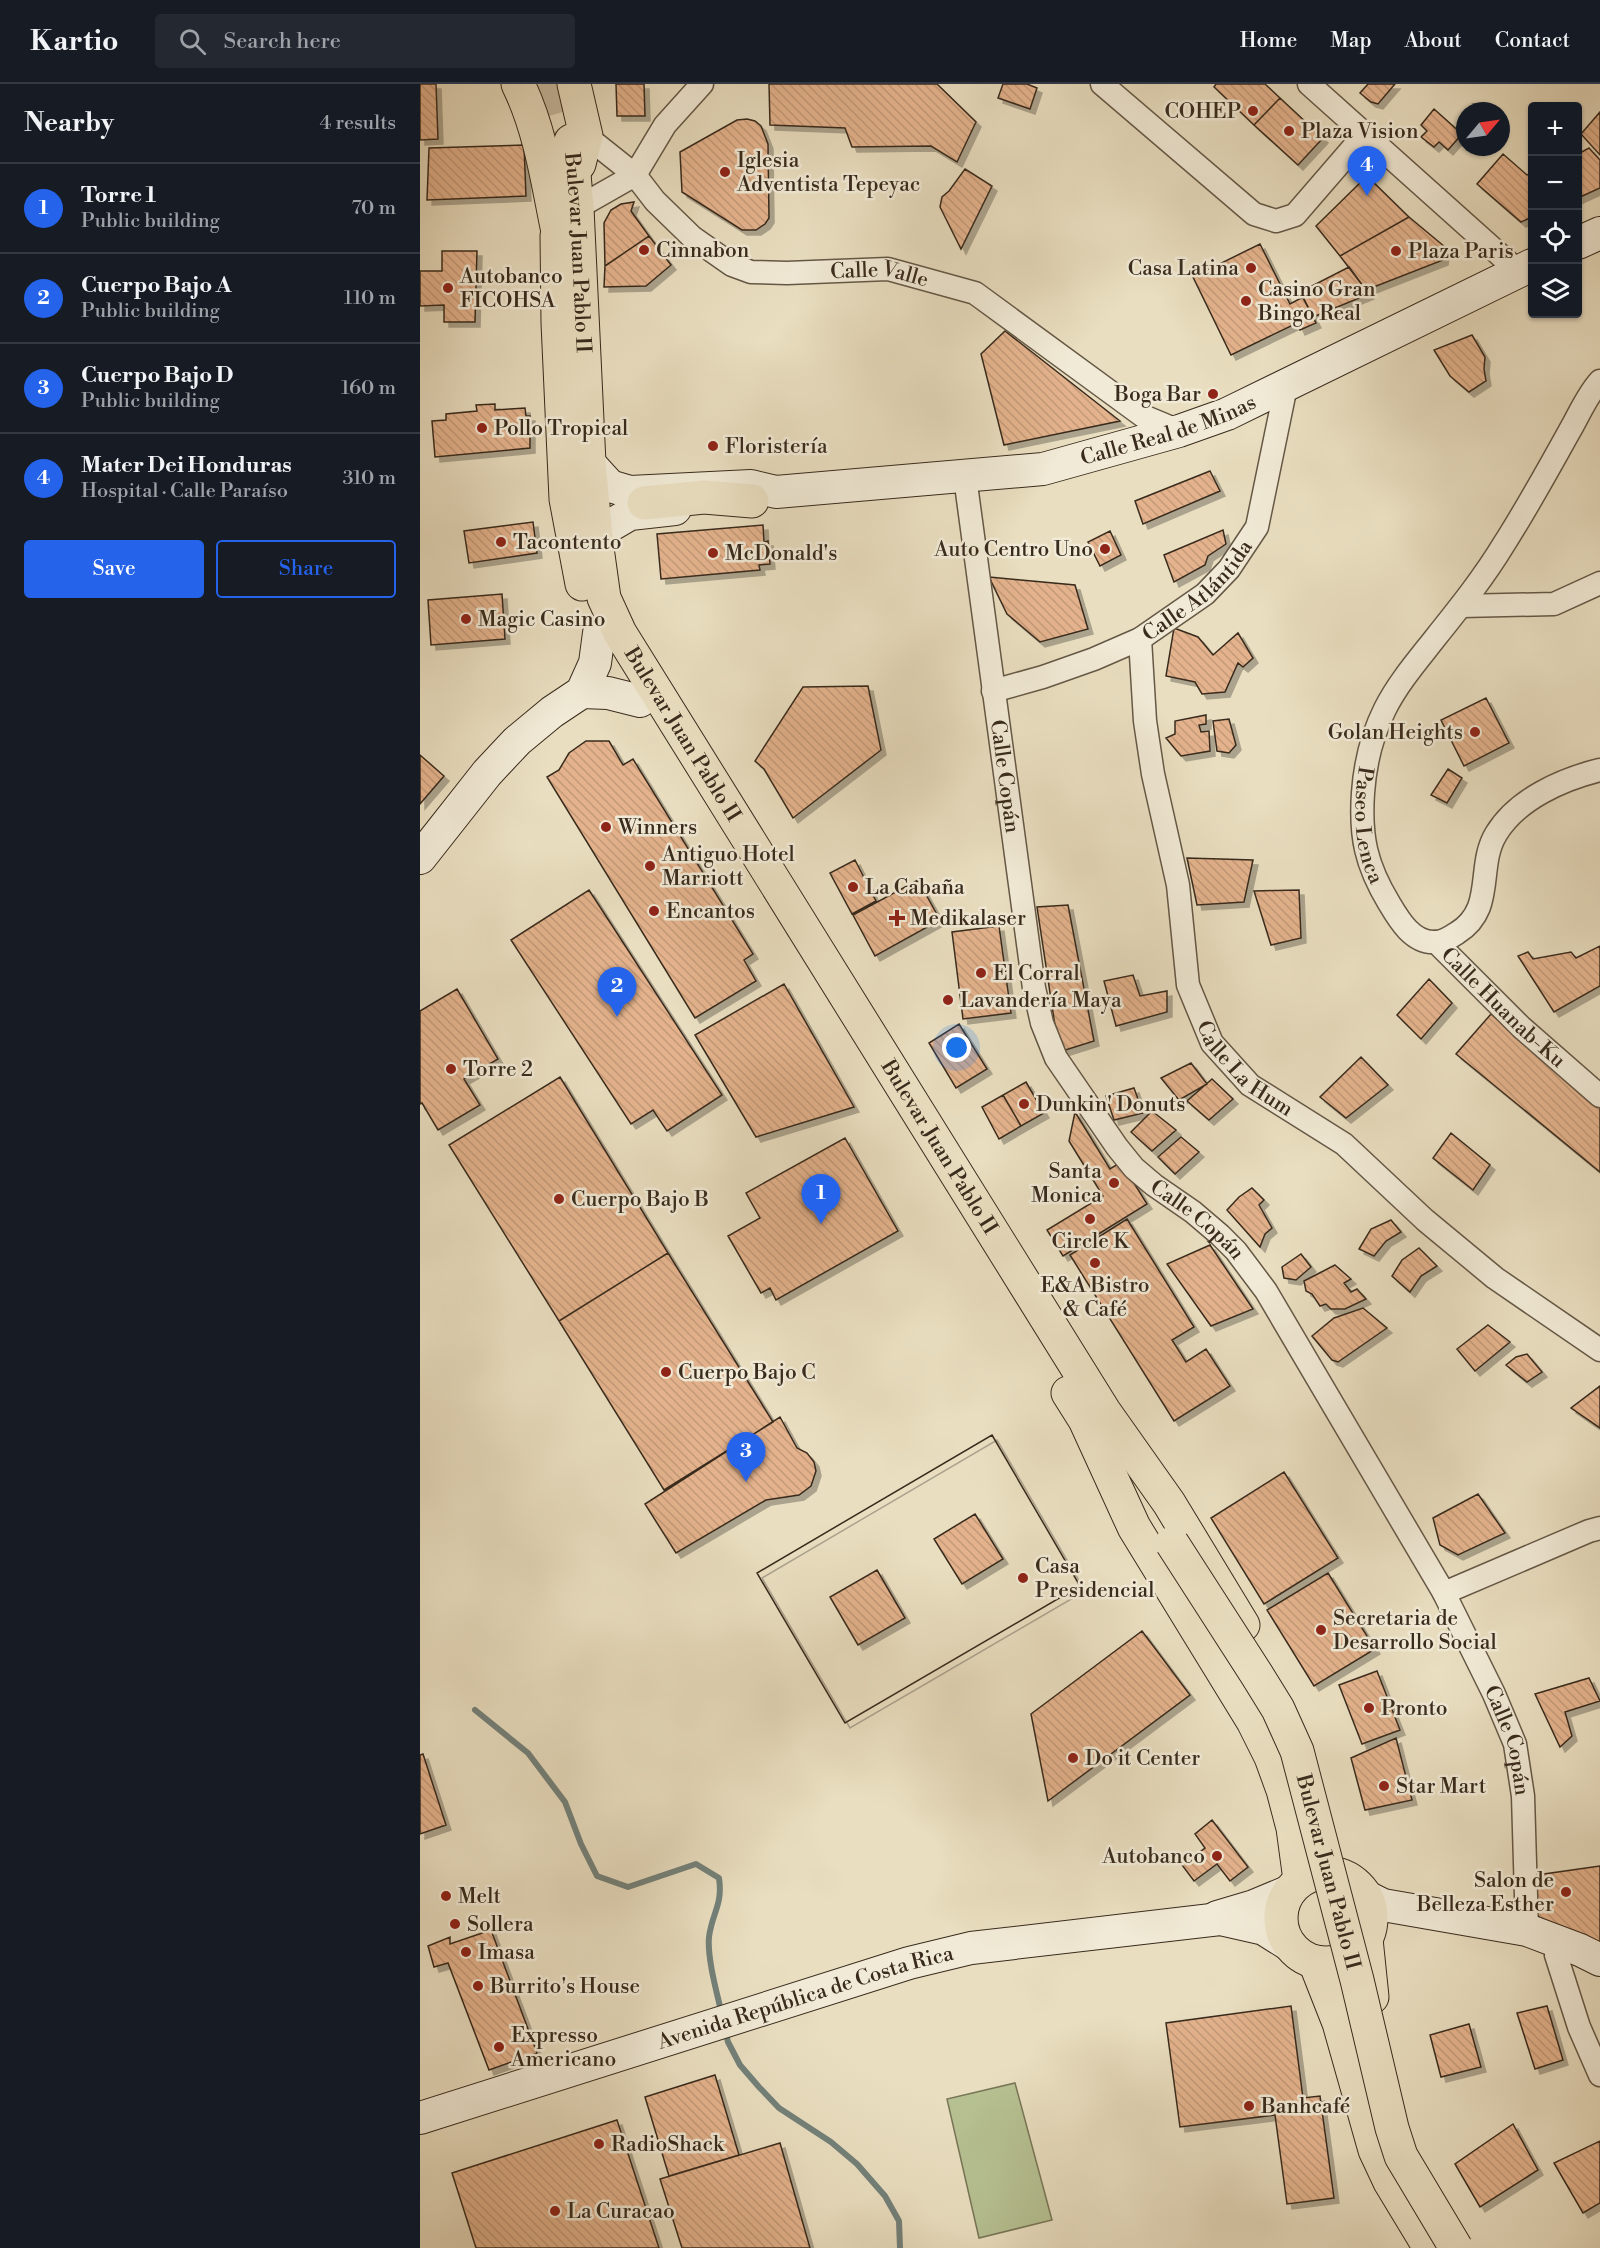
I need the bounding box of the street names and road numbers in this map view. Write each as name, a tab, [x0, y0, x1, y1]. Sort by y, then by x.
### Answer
street label: Bulevar Juan Pablo II	[558, 151, 596, 354]
street label: Calle Valle	[830, 256, 931, 294]
street label: Calle Real de Minas	[1078, 390, 1261, 472]
street label: Calle Atlántida	[1138, 535, 1259, 647]
street label: Bulevar Juan Pablo II	[618, 642, 746, 827]
street label: Calle Copán	[984, 718, 1025, 835]
street label: Paseo Lenca	[1348, 765, 1389, 888]
street label: Calle Huanab-Ku	[1435, 942, 1571, 1074]
street label: Calle La Hum	[1190, 1017, 1298, 1123]
street label: Bulevar Juan Pablo II	[874, 1054, 1003, 1239]
street label: Calle Copán	[1145, 1174, 1250, 1265]
street label: Calle Copán	[1478, 1681, 1535, 1798]
street label: Bulevar Juan Pablo II	[1289, 1771, 1366, 1972]
street label: Avenida República de Costa Rica	[654, 1941, 957, 2056]

